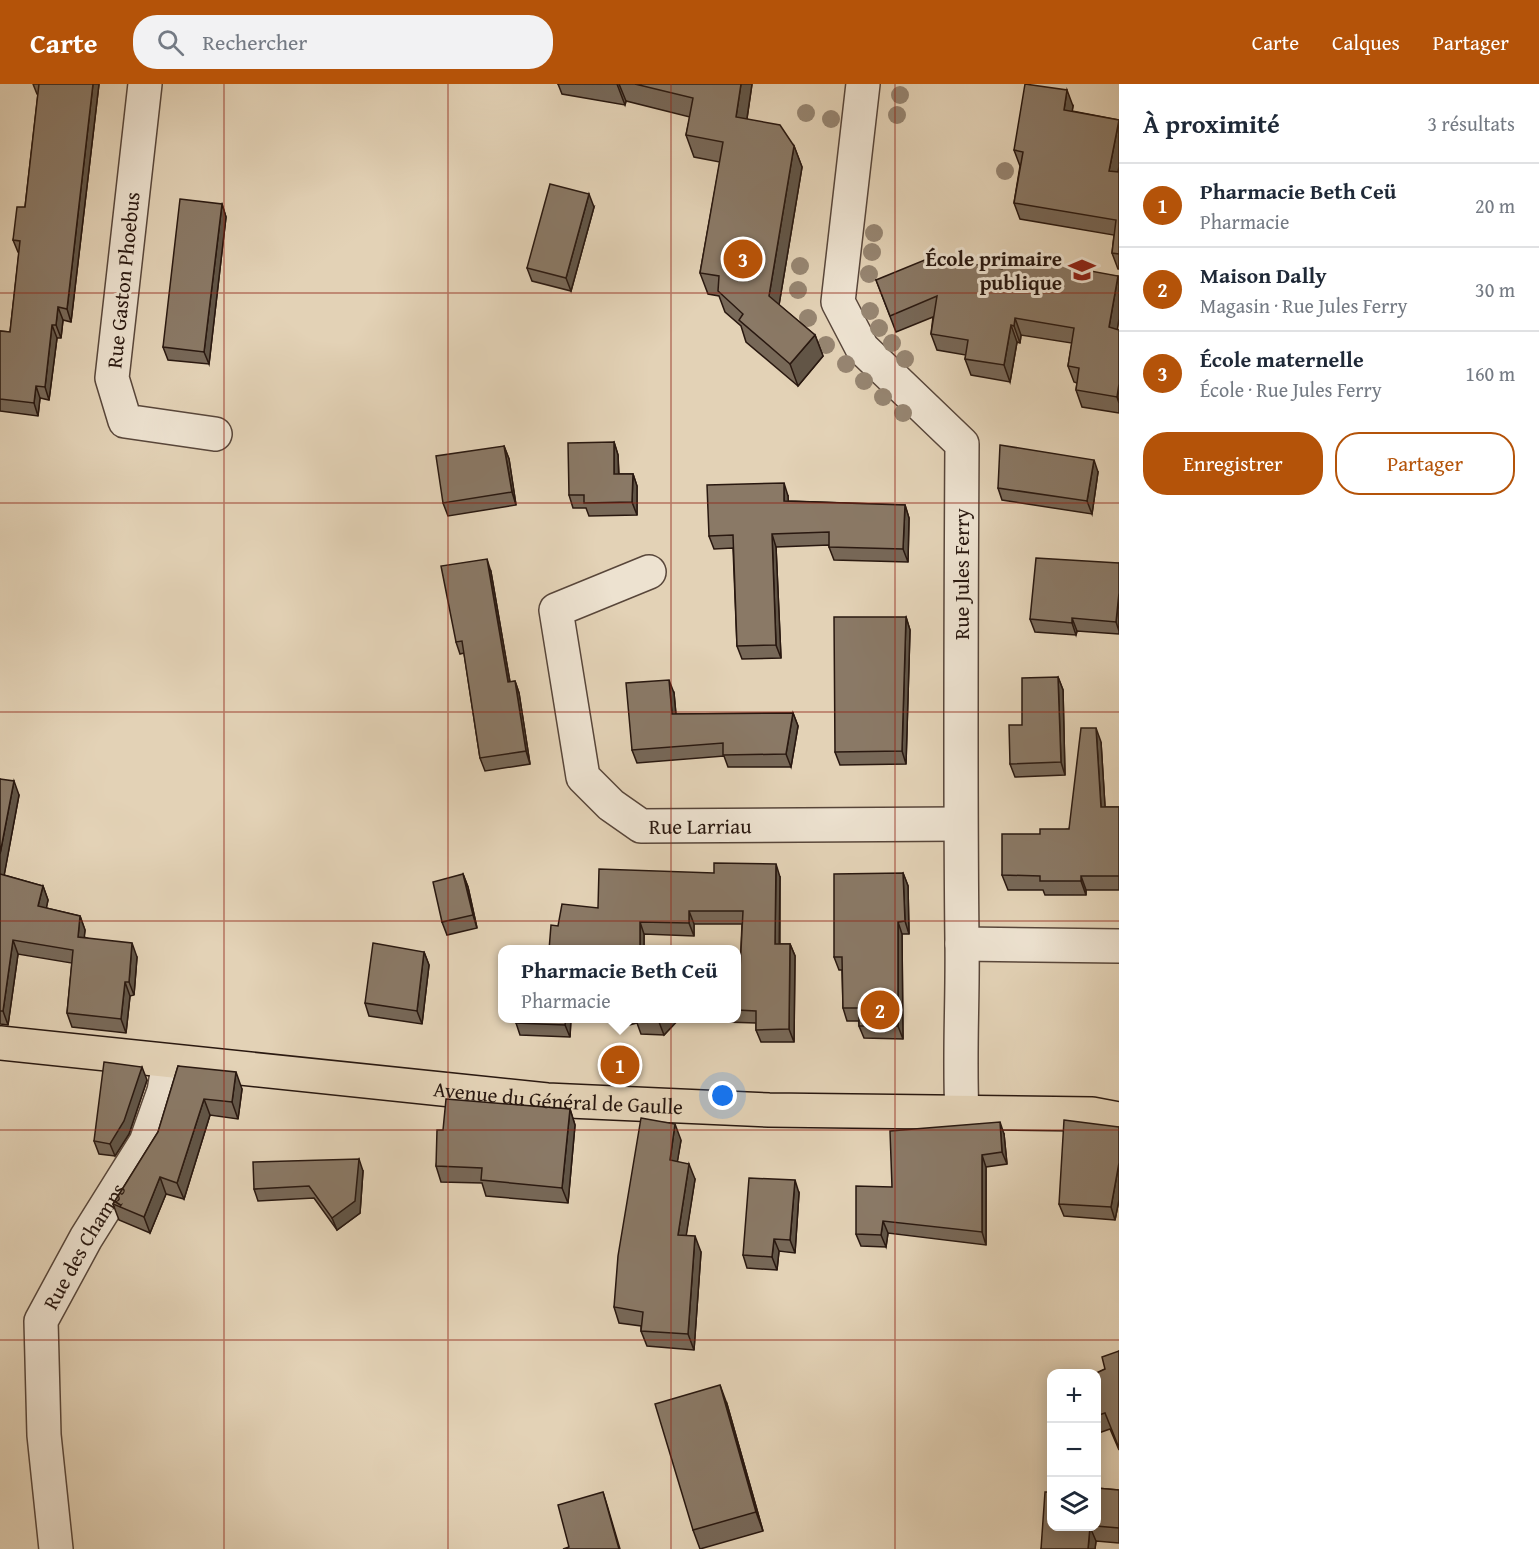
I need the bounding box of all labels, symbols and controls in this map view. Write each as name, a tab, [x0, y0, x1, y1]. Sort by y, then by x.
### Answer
search box	[133, 15, 553, 69]
text: Carte	[30, 22, 97, 63]
icon: search	[154, 26, 187, 59]
text: Rechercher	[202, 26, 307, 58]
text: Carte	[1252, 27, 1299, 58]
text: Calques	[1332, 27, 1400, 58]
text: Partager	[1433, 27, 1509, 58]
text: À proximité	[1143, 104, 1280, 143]
text: 3 résultats	[1427, 109, 1515, 138]
text: Pharmacie Beth Ceü	[1200, 175, 1396, 207]
street label: Rue Gaston Phoebus	[98, 190, 148, 370]
text: 1	[1157, 191, 1168, 220]
text: 20 m	[1475, 191, 1515, 220]
text: Pharmacie	[1200, 207, 1289, 236]
pin: 3	[724, 236, 762, 282]
place label: École primaire publique	[925, 243, 1062, 298]
school or university icon: École primaire publique	[1067, 255, 1097, 285]
text: Maison Dally	[1200, 259, 1327, 291]
text: 2	[1157, 275, 1168, 304]
text: 30 m	[1475, 275, 1515, 304]
text: Magasin · Rue Jules Ferry	[1200, 291, 1408, 320]
text: École maternelle	[1200, 343, 1364, 375]
text: 3	[1157, 359, 1168, 388]
text: 160 m	[1465, 359, 1515, 388]
text: École · Rue Jules Ferry	[1200, 375, 1382, 404]
button: Enregistrer	[1143, 432, 1323, 495]
button: Partager	[1335, 432, 1515, 495]
street label: Rue Jules Ferry	[946, 508, 977, 640]
street label: Rue Larriau	[649, 810, 752, 841]
popup	[498, 945, 741, 1023]
text: Pharmacie Beth Ceü	[521, 954, 718, 986]
text: Pharmacie	[521, 986, 611, 1015]
pin: 2	[860, 988, 900, 1032]
pin: 1	[600, 1042, 640, 1088]
street label: Avenue du Général de Gaulle	[432, 1073, 684, 1122]
your location	[708, 1081, 737, 1110]
street label: Rue des Champs	[35, 1176, 132, 1315]
map controls	[1047, 1369, 1101, 1531]
button: +	[1047, 1369, 1101, 1423]
button: −	[1047, 1423, 1101, 1477]
button: layers	[1047, 1477, 1101, 1531]

